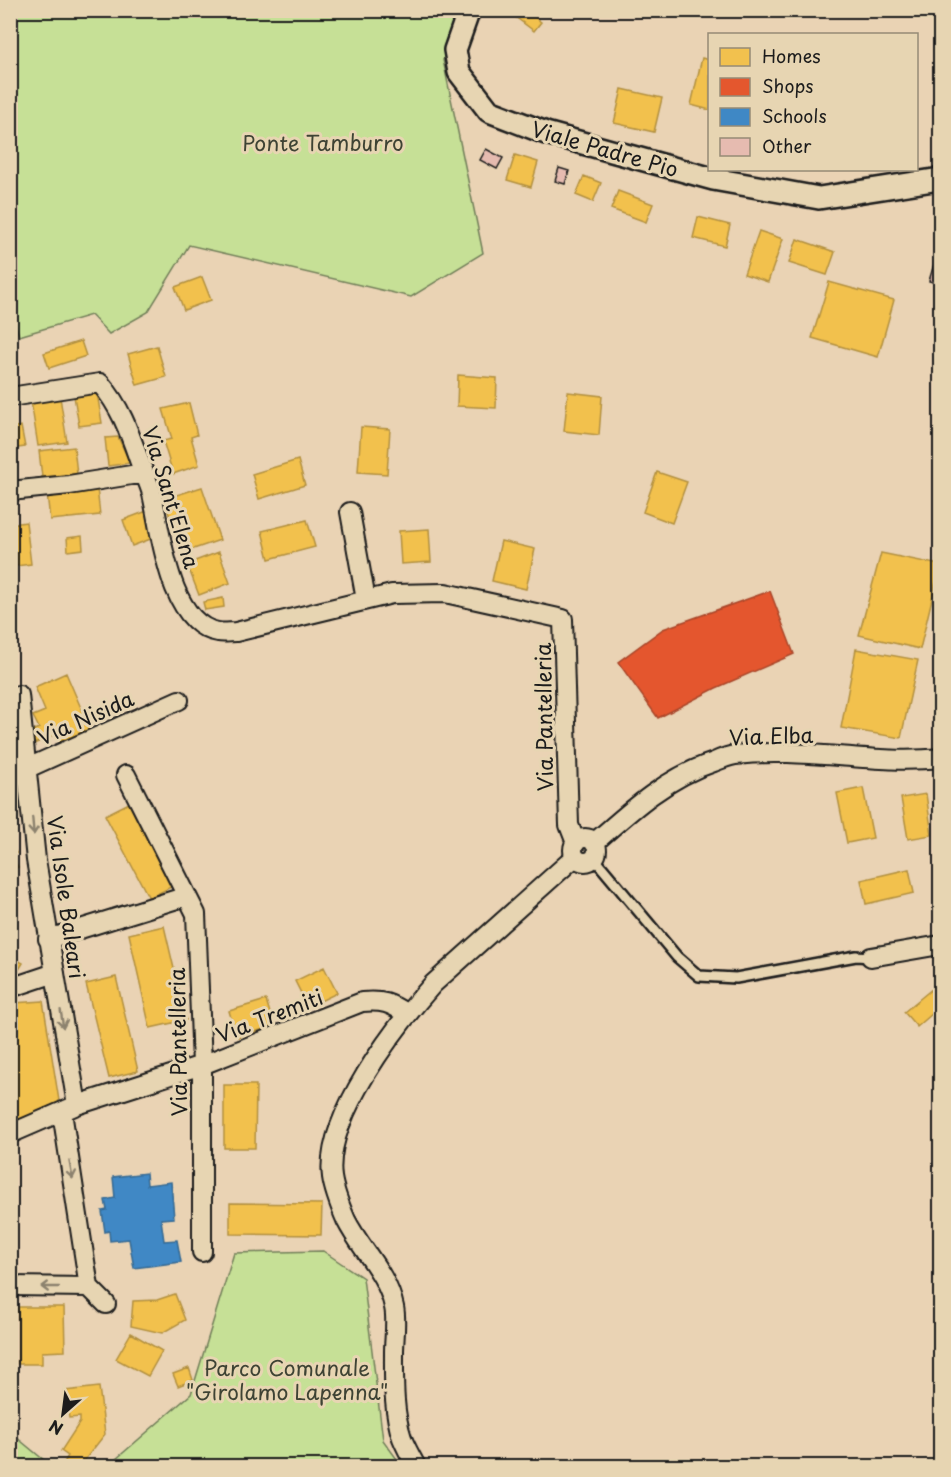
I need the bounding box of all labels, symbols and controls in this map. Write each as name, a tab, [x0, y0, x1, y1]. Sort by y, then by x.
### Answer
legend	[708, 33, 918, 171]
text: Homes	[762, 42, 820, 69]
text: Shops	[762, 72, 813, 99]
text: Schools	[762, 102, 827, 129]
street label: Viale Padre Pio	[528, 112, 682, 184]
park label: Ponte Tamburro	[242, 126, 404, 158]
text: Other	[762, 132, 812, 159]
street label: Via Sant'Elena	[135, 422, 209, 572]
street label: Via Pantelleria	[526, 642, 560, 792]
street label: Via Nisida	[31, 681, 139, 753]
street label: Via Elba	[728, 718, 814, 752]
street label: Via Isole Baleari	[40, 813, 94, 981]
one-way arrow	[28, 816, 39, 836]
street label: Via Pantelleria	[160, 967, 194, 1117]
street label: Via Tremiti	[211, 980, 327, 1050]
one-way arrow	[57, 1009, 68, 1028]
one-way arrow	[66, 1160, 77, 1179]
one-way arrow	[40, 1281, 60, 1293]
park label: Parco Comunale "Girolamo Lapenna"	[186, 1351, 388, 1407]
north arrow	[33, 1384, 93, 1444]
text: N	[44, 1415, 67, 1442]

